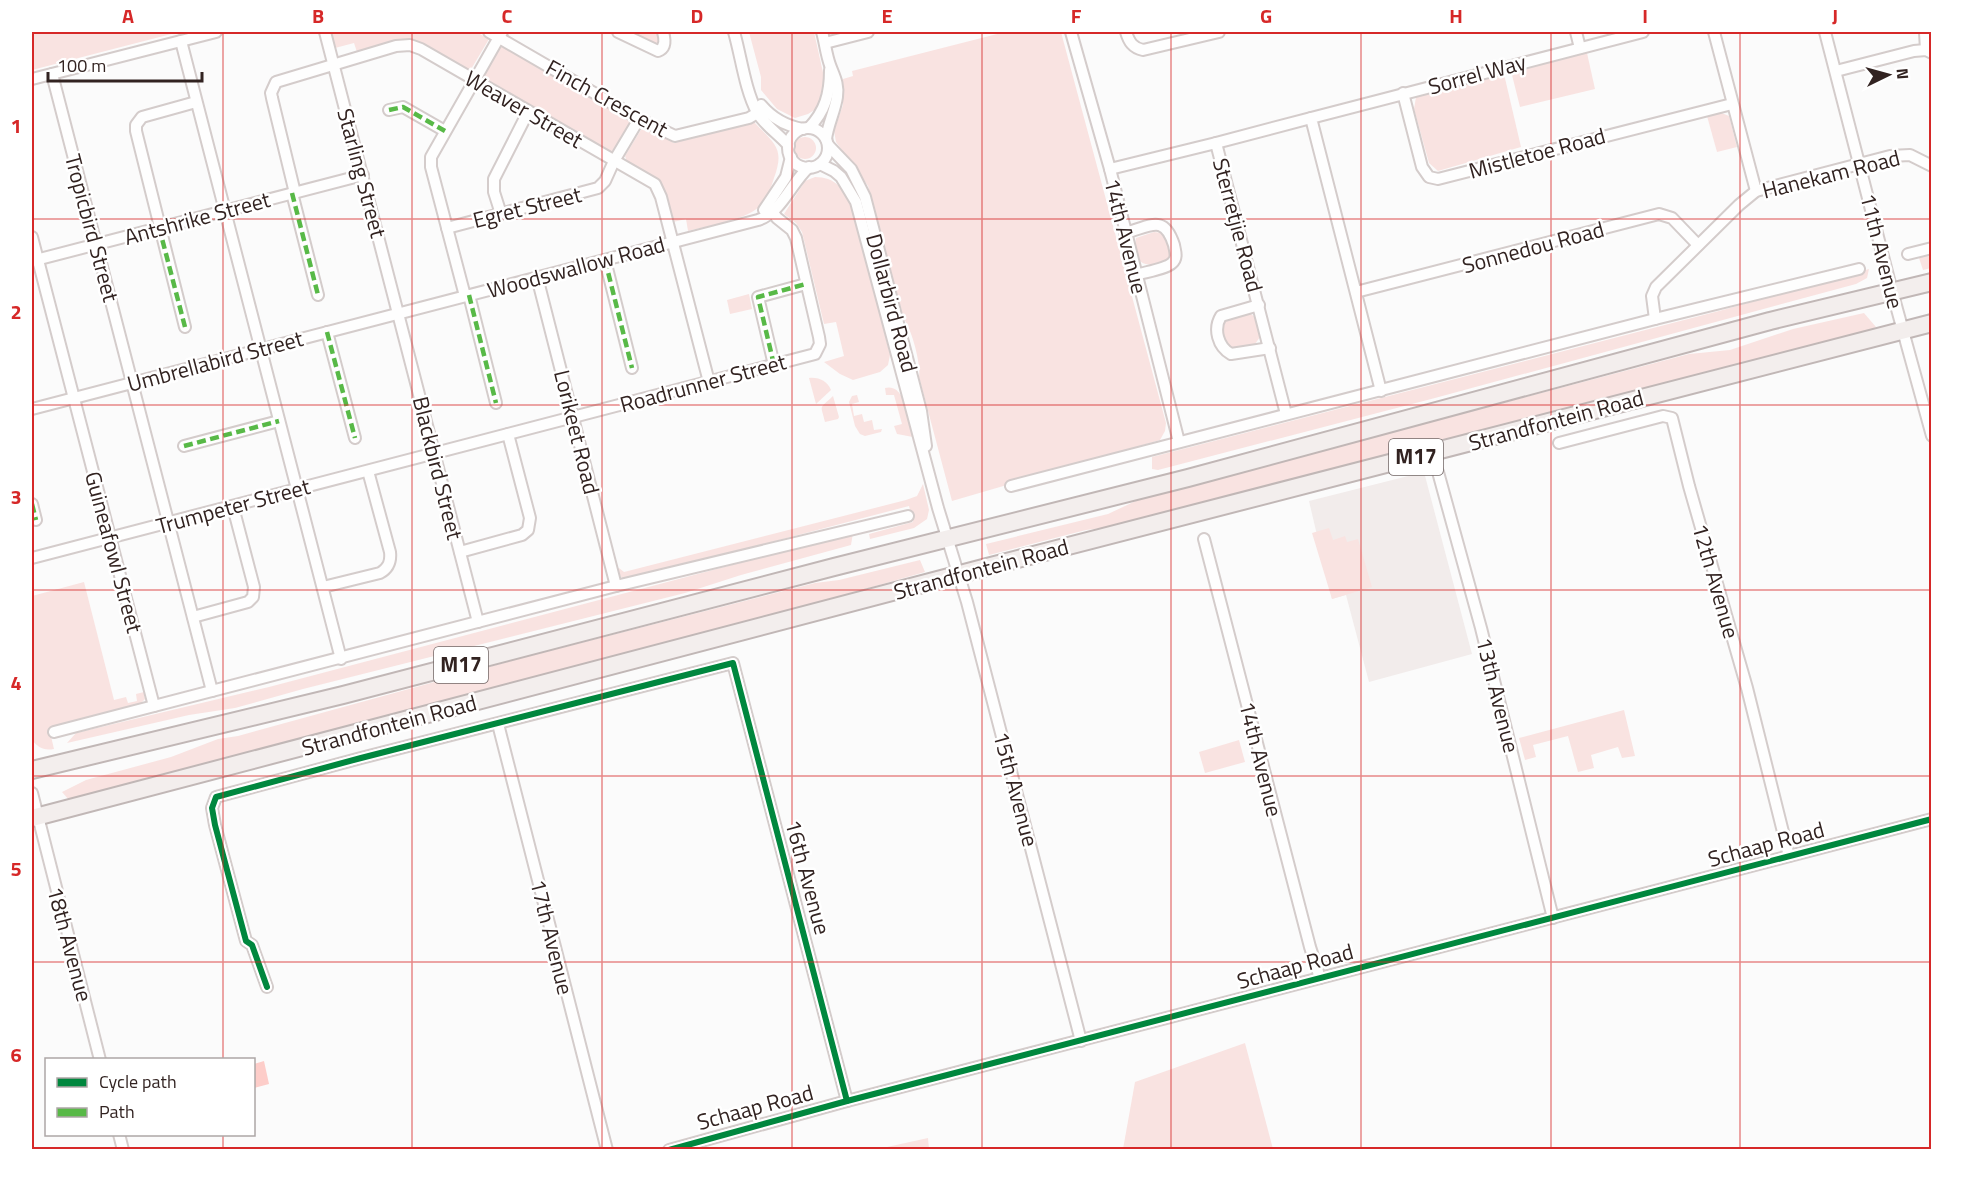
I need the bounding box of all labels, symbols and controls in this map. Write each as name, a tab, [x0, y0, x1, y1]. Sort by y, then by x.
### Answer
text: A	[122, 0, 134, 31]
text: B	[312, 0, 324, 31]
text: C	[502, 0, 513, 31]
text: D	[691, 0, 703, 31]
text: E	[881, 0, 893, 31]
text: F	[1071, 0, 1082, 31]
text: G	[1260, 0, 1272, 31]
text: H	[1449, 0, 1463, 31]
text: I	[1642, 0, 1648, 31]
text: J	[1832, 0, 1838, 31]
scale bar	[48, 45, 202, 83]
street label: Sorrel Way	[1424, 45, 1530, 103]
north arrow	[1858, 45, 1918, 105]
street label: Finch Crescent	[540, 50, 675, 146]
text: 100 m	[57, 52, 106, 79]
street label: Weaver Street	[458, 61, 590, 157]
text: N	[1891, 67, 1915, 80]
street label: Starling Street	[328, 105, 396, 242]
text: 1	[10, 110, 22, 141]
street label: Mistletoe Road	[1465, 118, 1609, 188]
street label: Hanekam Road	[1758, 140, 1904, 208]
street label: Tropicbird Street	[56, 150, 128, 306]
street label: Sterretjie Road	[1204, 154, 1272, 296]
street label: 14th Avenue	[1095, 175, 1157, 297]
street label: Egret Street	[469, 177, 585, 237]
street label: Antshrike Street	[120, 182, 274, 254]
street label: 11th Avenue	[1851, 190, 1913, 312]
street label: Sonnedou Road	[1458, 212, 1608, 282]
street label: Woodswallow Road	[483, 227, 669, 307]
street label: Dollarbird Road	[857, 230, 927, 376]
text: 2	[10, 296, 22, 327]
street label: Umbrellabird Street	[123, 321, 307, 401]
street label: Roadrunner Street	[616, 344, 790, 422]
street label: Lorikeet Road	[545, 366, 609, 498]
street label: Strandfontein Road	[1465, 380, 1647, 460]
street label: Blackbird Street	[404, 393, 472, 544]
road number: M17	[1389, 439, 1443, 475]
street label: Guineafowl Street	[76, 467, 152, 637]
street label: Trumpeter Street	[152, 469, 314, 543]
text: 3	[10, 481, 22, 512]
street label: 12th Avenue	[1683, 520, 1749, 642]
street label: Strandfontein Road	[890, 529, 1072, 609]
street label: 13th Avenue	[1467, 634, 1529, 756]
road number: M17	[434, 647, 488, 683]
text: 4	[10, 667, 22, 698]
street label: Strandfontein Road	[298, 685, 480, 765]
street label: 14th Avenue	[1230, 698, 1292, 820]
street label: 15th Avenue	[984, 728, 1048, 850]
street label: Schaap Road	[1704, 812, 1828, 876]
street label: 16th Avenue	[776, 816, 840, 938]
text: 5	[10, 853, 22, 884]
street label: 17th Avenue	[521, 876, 583, 998]
street label: 18th Avenue	[38, 883, 102, 1005]
street label: Schaap Road	[1233, 934, 1357, 998]
text: 6	[10, 1039, 22, 1070]
legend	[45, 1058, 255, 1136]
text: Cycle path	[99, 1068, 177, 1095]
street label: Schaap Road	[693, 1075, 817, 1139]
text: Path	[99, 1098, 135, 1125]

